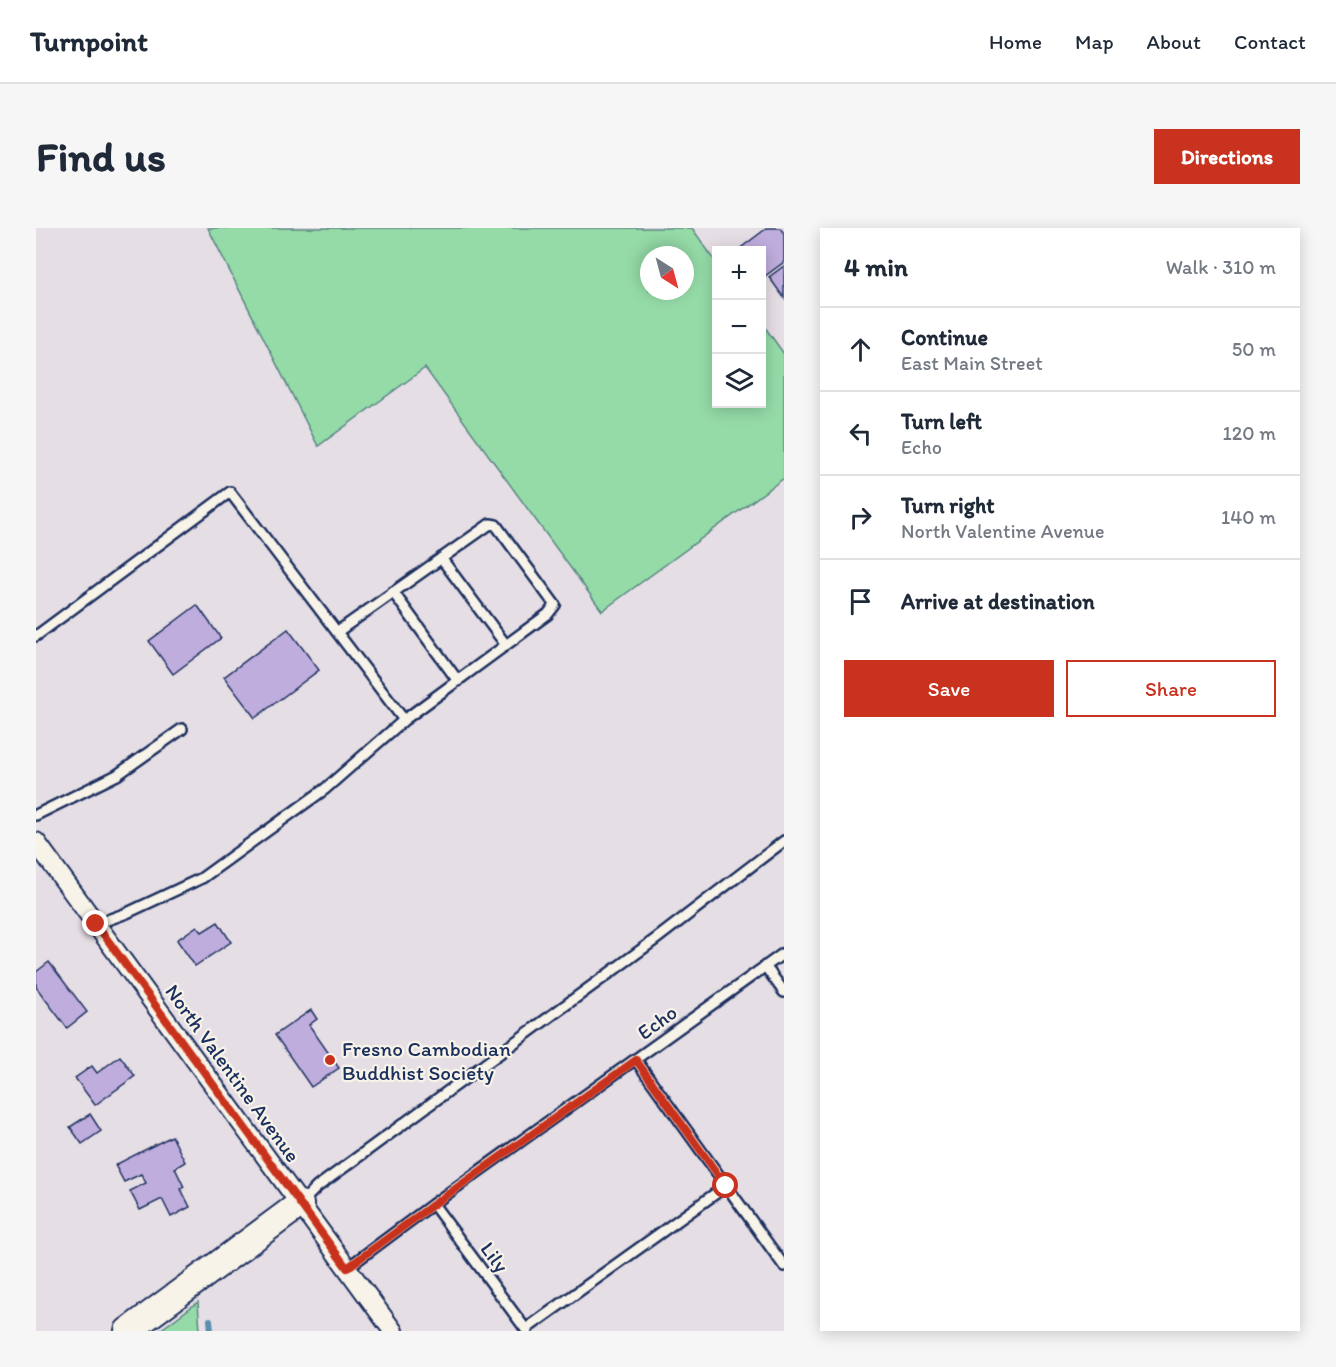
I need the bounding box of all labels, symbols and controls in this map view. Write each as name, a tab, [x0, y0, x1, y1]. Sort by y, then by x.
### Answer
text: Turnpoint	[30, 24, 148, 58]
text: Home	[989, 29, 1042, 54]
text: Map	[1075, 29, 1114, 54]
text: About	[1147, 29, 1201, 54]
text: Contact	[1234, 29, 1306, 54]
button: Directions	[1154, 129, 1300, 184]
text: Find us	[36, 131, 166, 182]
north arrow	[640, 246, 694, 300]
map controls	[712, 246, 766, 408]
button: +	[712, 246, 766, 300]
text: 4 min	[844, 251, 908, 283]
text: Walk · 310 m	[1166, 255, 1276, 279]
button: −	[712, 300, 766, 354]
text: Continue	[901, 324, 988, 351]
icon: ahead	[844, 333, 877, 366]
text: 50 m	[1232, 337, 1276, 361]
text: East Main Street	[901, 351, 1043, 375]
button: layers	[712, 354, 766, 408]
text: Turn left	[901, 408, 982, 435]
icon: left	[844, 417, 877, 450]
text: 120 m	[1223, 421, 1276, 445]
text: Echo	[901, 435, 942, 459]
text: Turn right	[901, 492, 995, 519]
icon: right	[844, 501, 877, 534]
text: 140 m	[1221, 505, 1276, 529]
text: North Valentine Avenue	[901, 519, 1104, 543]
icon: arrive	[844, 585, 877, 618]
text: Arrive at destination	[901, 588, 1095, 615]
button: Save	[844, 660, 1054, 717]
button: Share	[1066, 660, 1276, 717]
route end	[82, 910, 108, 936]
street label: North Valentine Avenue	[160, 979, 306, 1167]
street label: Echo	[632, 999, 682, 1045]
place label: Fresno Cambodian Buddhist Society	[342, 1036, 511, 1085]
marker: Fresno Cambodian Buddhist Society	[323, 1053, 337, 1067]
route start	[712, 1172, 738, 1198]
street label: Lily	[476, 1237, 515, 1277]

